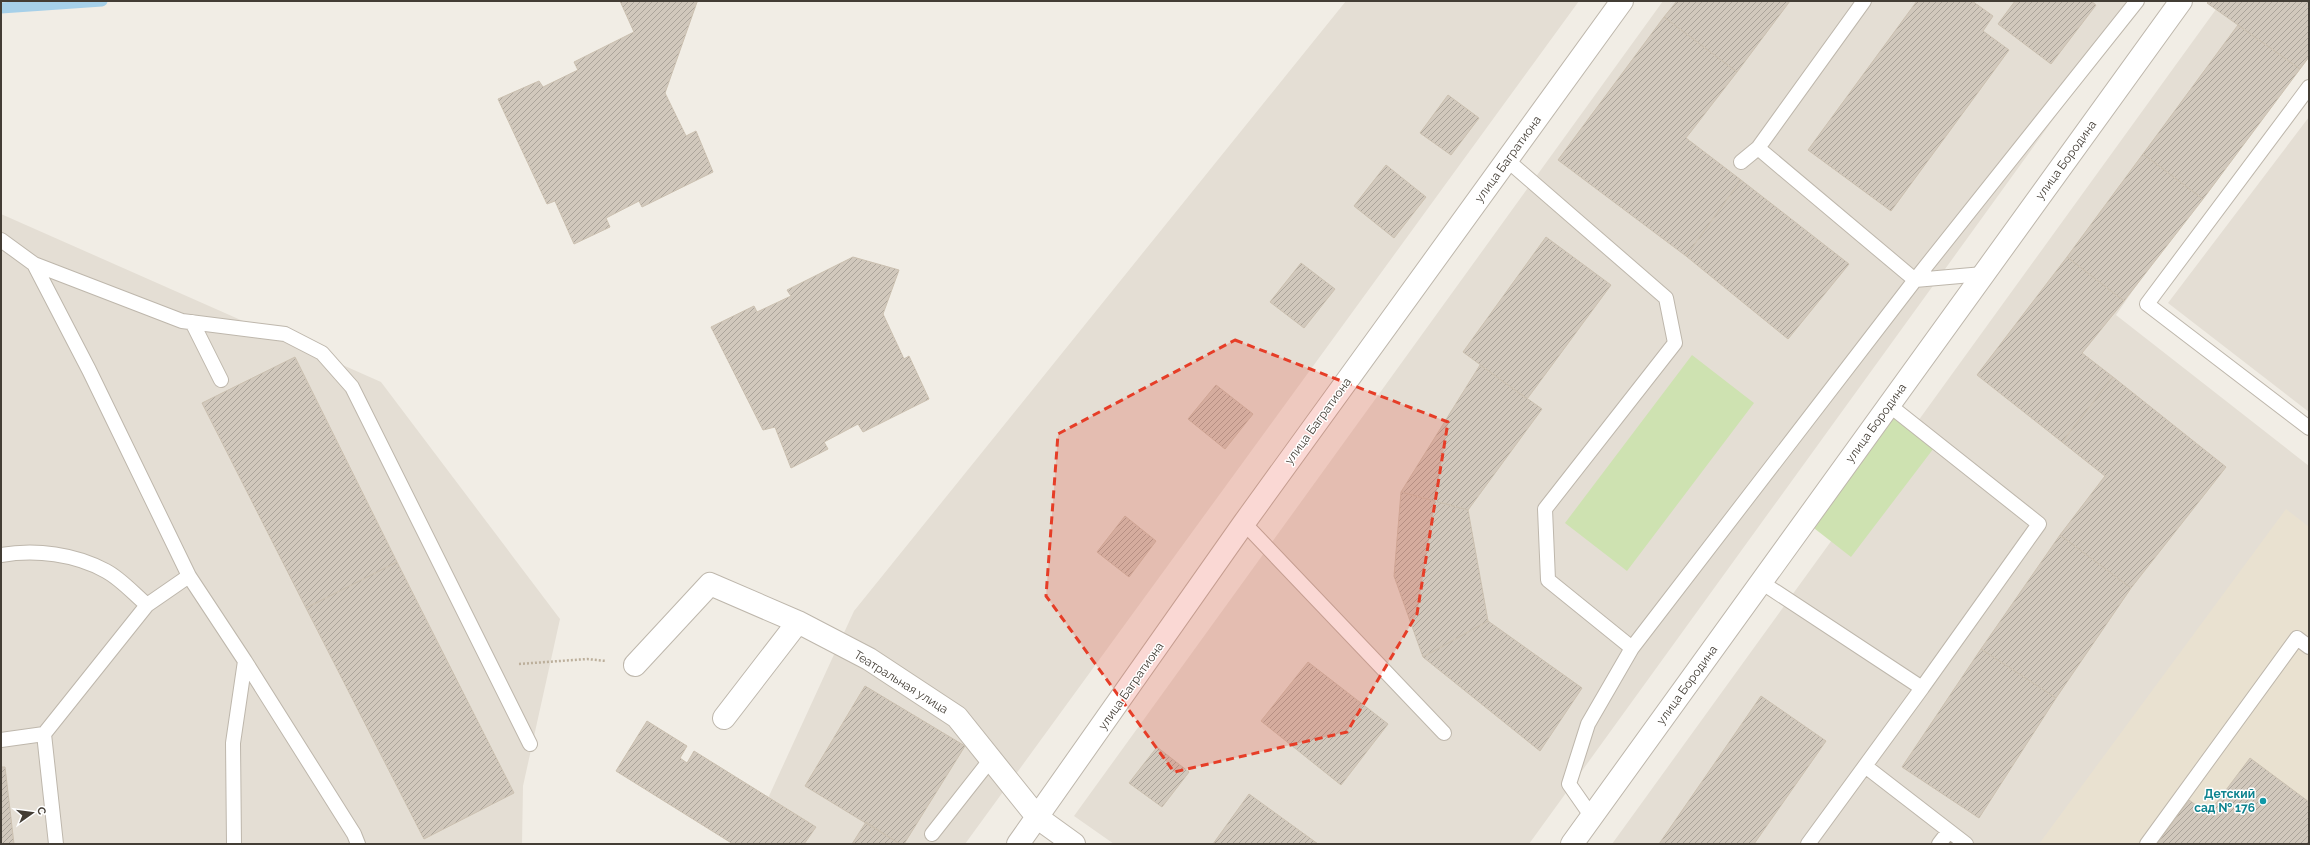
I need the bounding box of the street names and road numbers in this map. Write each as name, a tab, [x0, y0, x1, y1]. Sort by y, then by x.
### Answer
street label: улица Багратиона	[1472, 113, 1544, 205]
street label: улица Бородина	[2033, 118, 2099, 202]
street label: улица Багратиона	[1282, 375, 1354, 467]
street label: улица Бородина	[1843, 381, 1909, 465]
street label: улица Багратиона	[1096, 640, 1166, 732]
street label: улица Бородина	[1654, 643, 1720, 727]
street label: Театральная улица	[851, 647, 951, 717]

